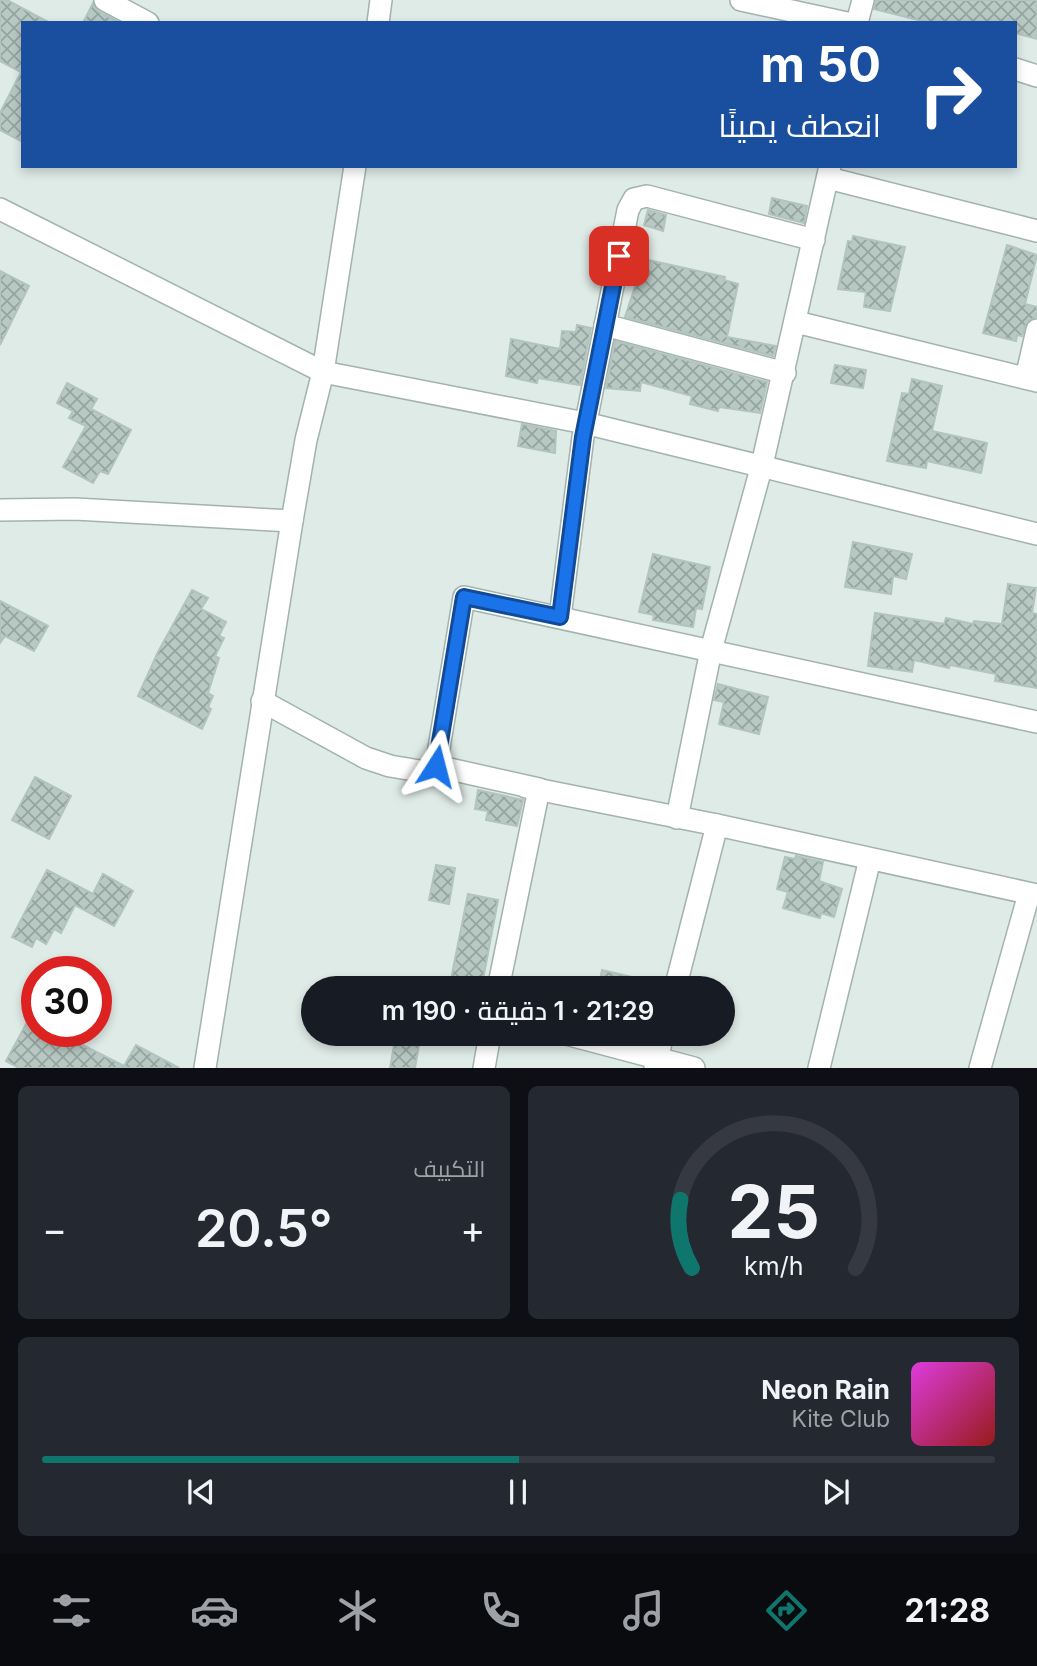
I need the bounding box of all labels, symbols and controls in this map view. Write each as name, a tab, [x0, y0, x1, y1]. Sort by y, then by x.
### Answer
text: 50 m	[760, 35, 881, 94]
icon: right	[905, 49, 996, 140]
text: انعطف يمينًا	[718, 106, 881, 145]
pin	[589, 226, 649, 286]
icon: arrive	[600, 237, 638, 275]
position arrow	[399, 729, 473, 803]
speed limit sign: 30	[21, 956, 112, 1047]
text: 21:29 · 1 دقيقة · 190 m	[382, 995, 654, 1026]
text: التكييف	[413, 1155, 486, 1183]
text: 25	[727, 1168, 819, 1257]
text: 20.5°	[195, 1197, 333, 1260]
text: −	[42, 1206, 67, 1252]
text: +	[460, 1206, 485, 1252]
text: km/h	[744, 1251, 803, 1281]
text: Neon Rain	[761, 1374, 890, 1405]
text: Kite Club	[791, 1405, 890, 1433]
icon: previous	[182, 1473, 220, 1511]
icon: pause	[499, 1473, 537, 1511]
icon: next	[817, 1473, 855, 1511]
icon: filters	[47, 1586, 96, 1635]
icon: car	[190, 1586, 239, 1635]
icon: climate	[333, 1586, 382, 1635]
icon: phone	[476, 1586, 525, 1635]
icon: music	[619, 1586, 668, 1635]
icon: directions	[762, 1586, 811, 1635]
text: 21:28	[904, 1591, 990, 1630]

